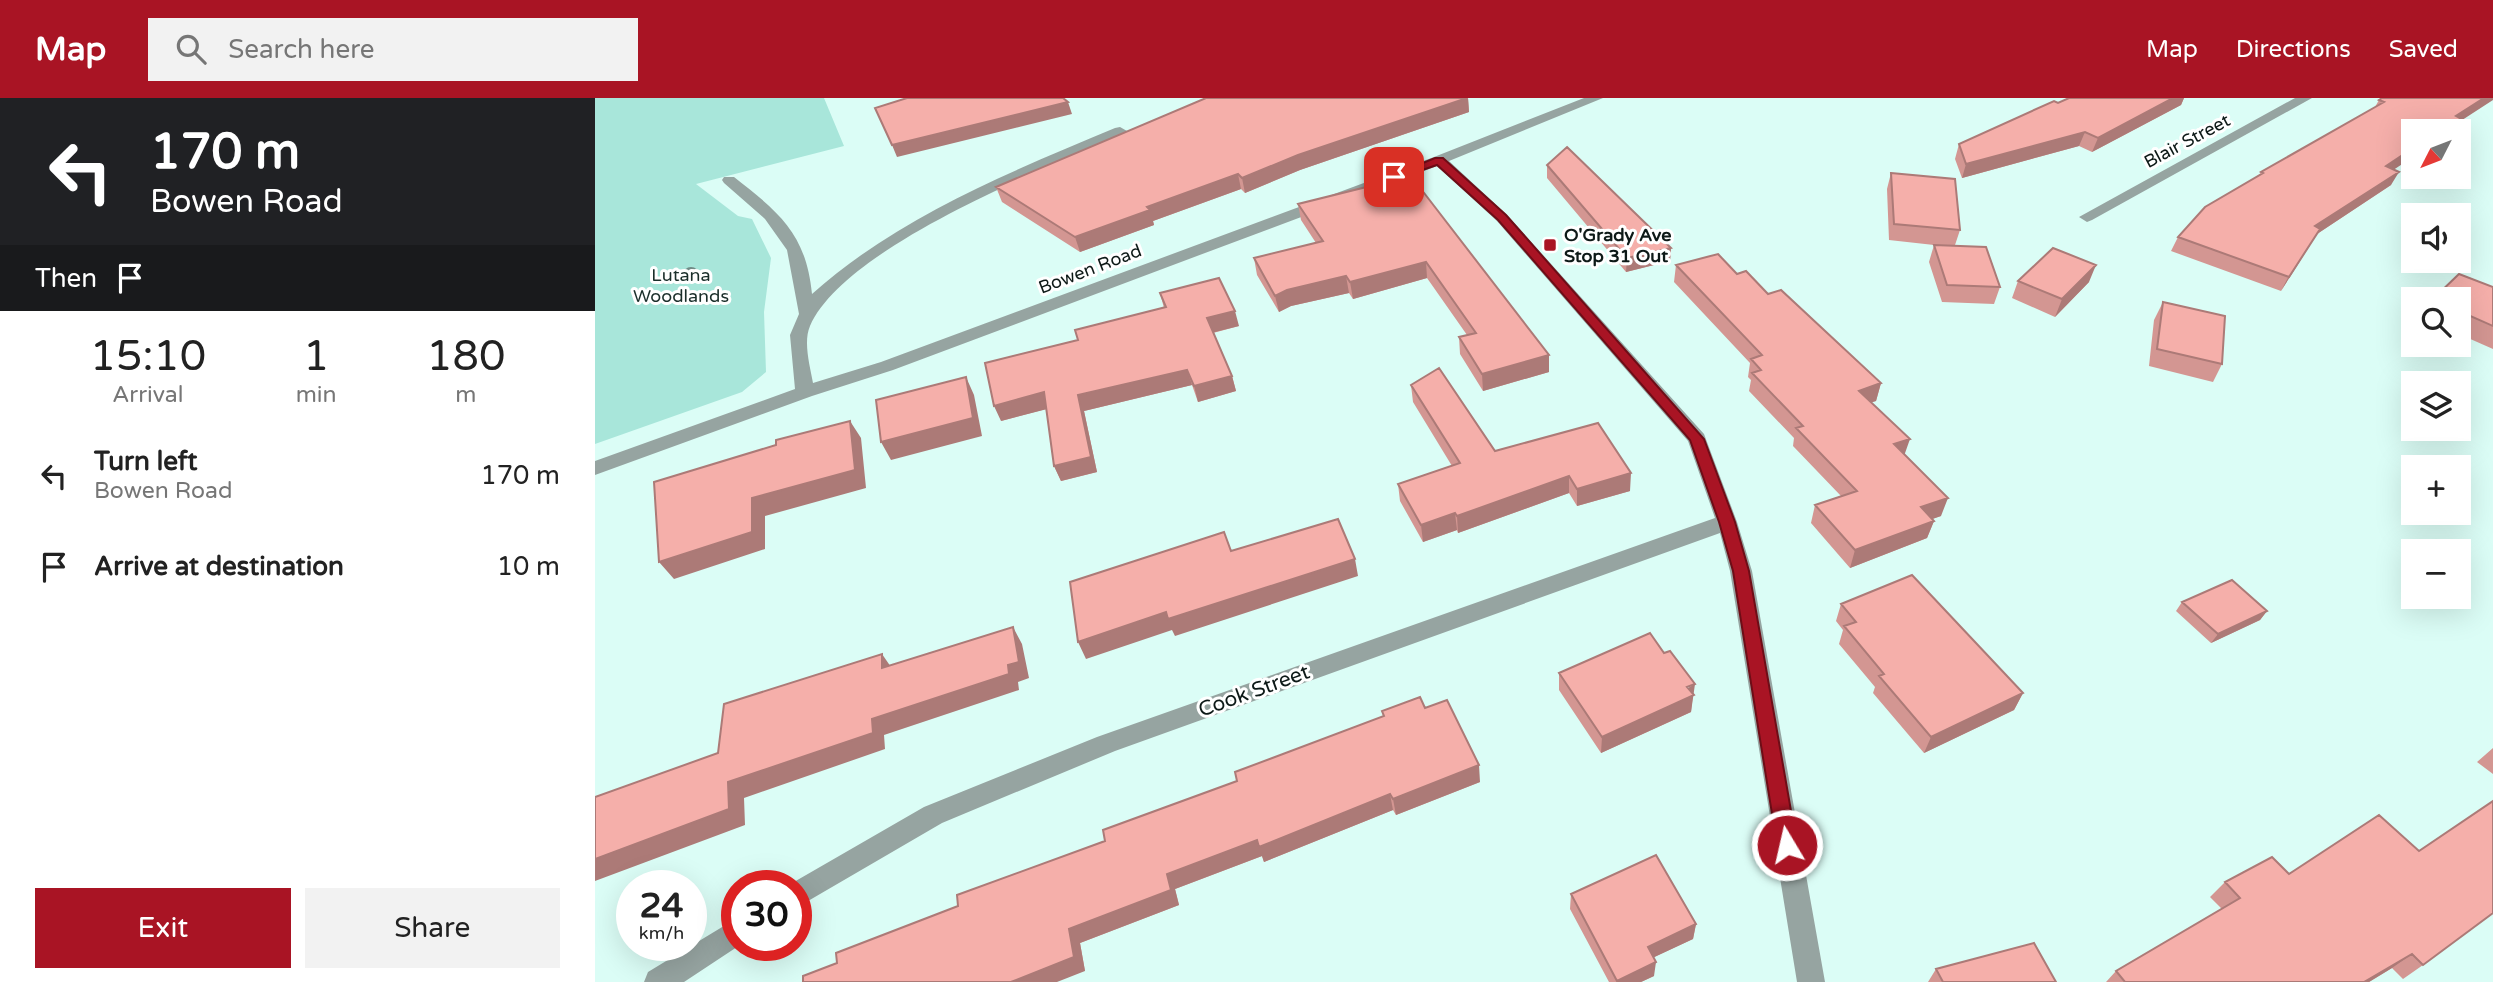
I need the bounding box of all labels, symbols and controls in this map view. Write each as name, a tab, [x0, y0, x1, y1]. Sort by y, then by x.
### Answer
search box	[148, 18, 638, 81]
text: Map	[35, 30, 106, 69]
icon: search	[172, 30, 210, 68]
text: Search here	[228, 34, 374, 65]
text: Map	[2146, 35, 2198, 64]
text: Directions	[2236, 35, 2351, 64]
text: Saved	[2389, 35, 2458, 64]
street label: Blair Street	[2140, 109, 2234, 173]
north arrow	[2401, 119, 2471, 189]
map controls	[2401, 119, 2471, 609]
text: 170 m	[150, 123, 300, 182]
icon: left	[35, 126, 126, 217]
pin	[1364, 147, 1424, 207]
icon: arrive	[1375, 158, 1413, 196]
text: Bowen Road	[150, 183, 343, 221]
button: sound	[2401, 203, 2471, 273]
place label: O'Grady Ave Stop 31 Out	[1564, 224, 1671, 267]
marker: O'Grady Ave Stop 31 Out	[1542, 237, 1558, 253]
street label: Bowen Road	[1035, 239, 1145, 299]
icon: arrive	[111, 259, 149, 297]
text: Then	[35, 263, 97, 294]
park label: Lutana Woodlands	[633, 264, 729, 307]
button: search	[2401, 287, 2471, 357]
text: 15:10	[90, 331, 206, 382]
text: 1	[303, 331, 329, 382]
text: 180	[426, 331, 505, 382]
button: layers	[2401, 371, 2471, 441]
text: Arrival	[112, 381, 183, 409]
text: min	[296, 381, 337, 409]
text: m	[455, 381, 476, 409]
text: Turn left	[94, 446, 197, 477]
button: +	[2401, 455, 2471, 525]
icon: left	[35, 457, 73, 495]
text: 170 m	[480, 460, 560, 491]
text: Bowen Road	[94, 477, 233, 505]
button: −	[2401, 539, 2471, 609]
icon: arrive	[35, 548, 73, 586]
text: Arrive at destination	[94, 551, 344, 582]
text: 10 m	[497, 551, 560, 582]
street label: Cook Street	[1195, 659, 1313, 723]
position arrow	[1750, 808, 1824, 882]
speed limit sign: 30	[721, 870, 812, 961]
text: 24	[640, 885, 683, 927]
button: Exit	[35, 888, 291, 968]
button: Share	[305, 888, 560, 968]
text: km/h	[639, 922, 684, 944]

